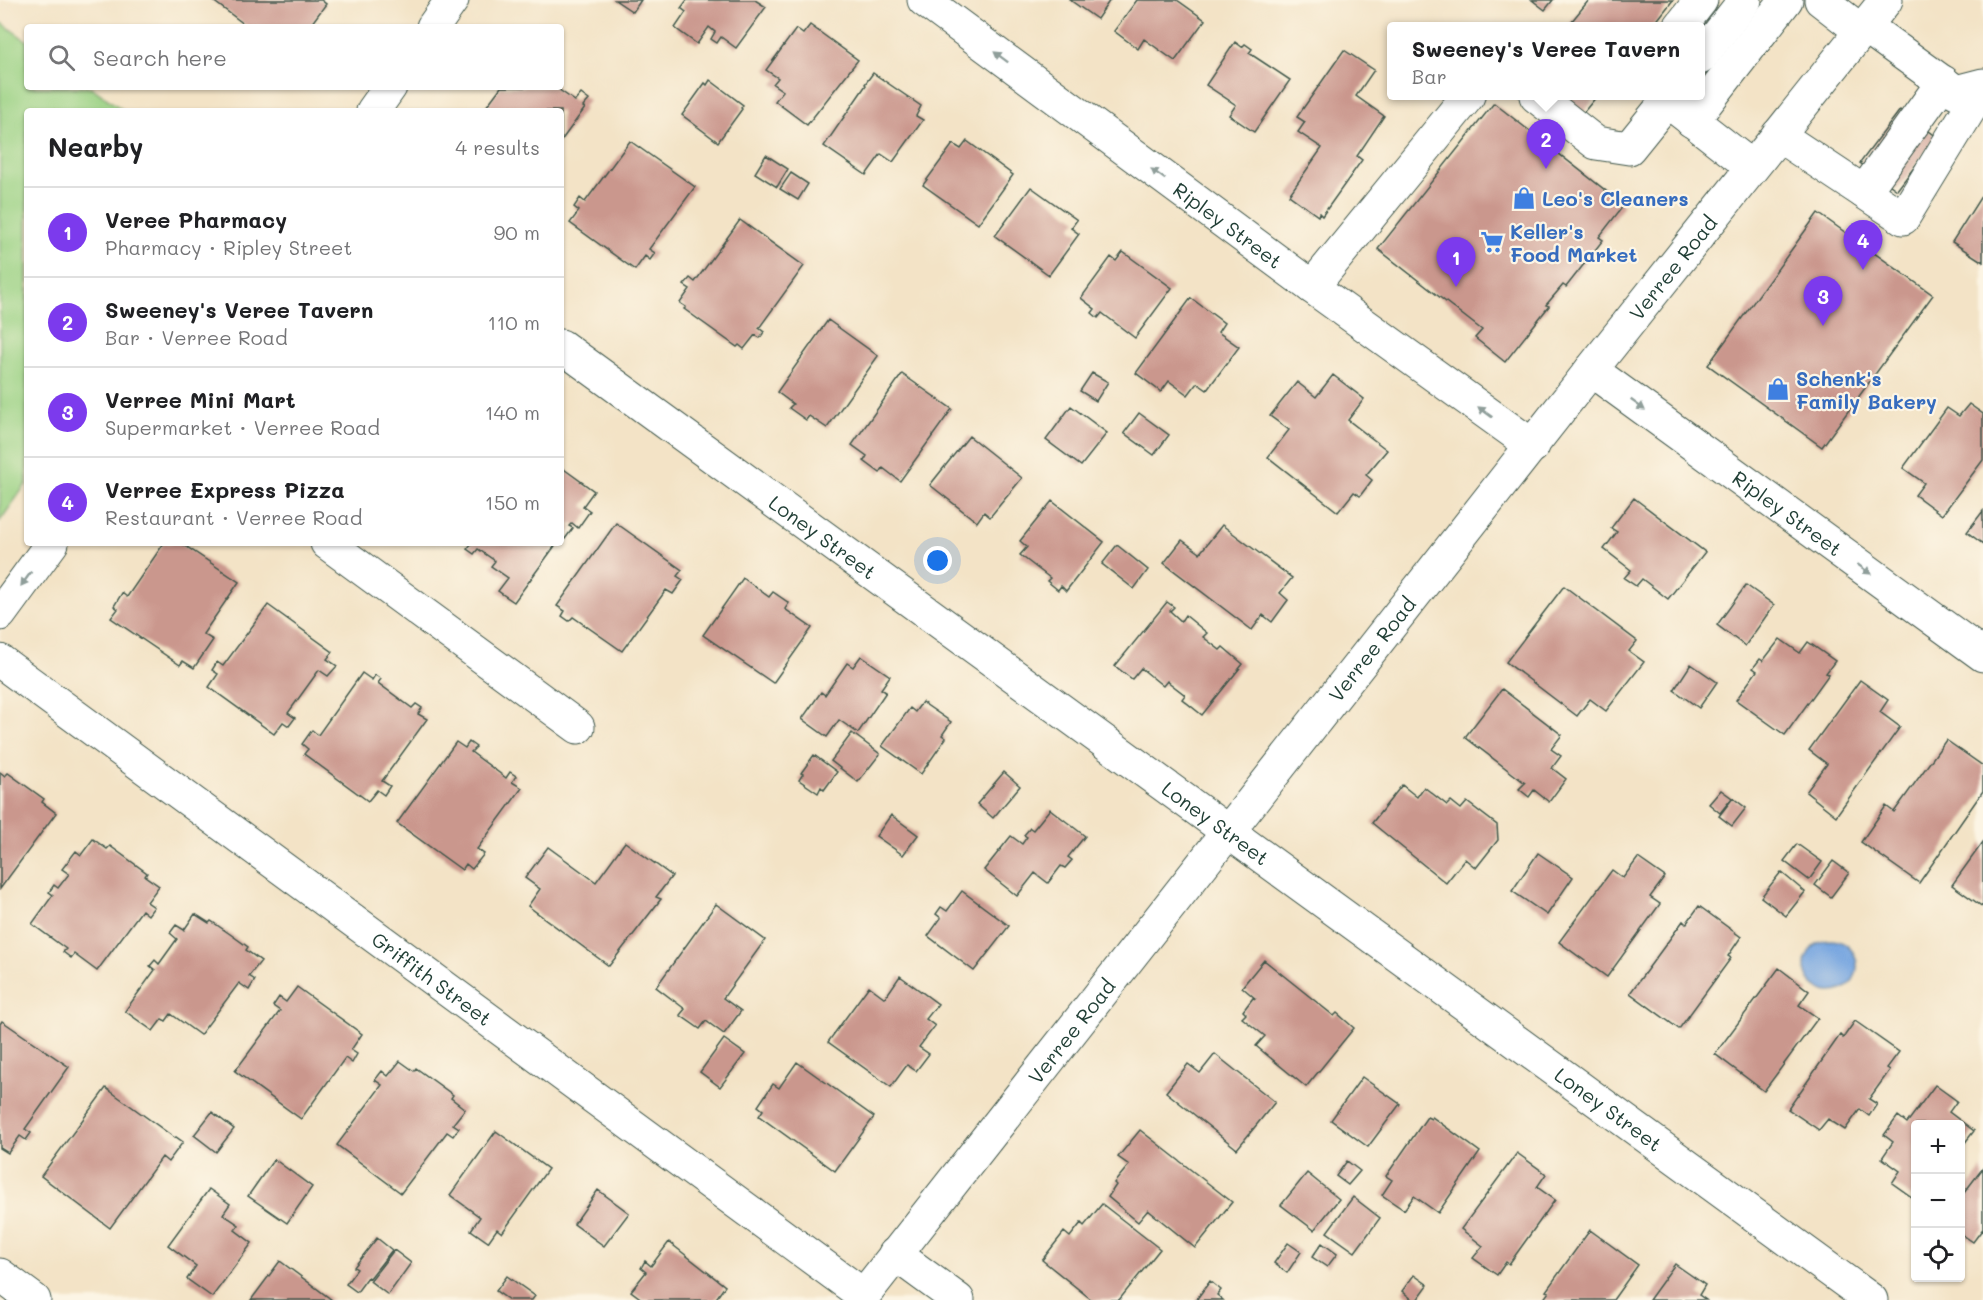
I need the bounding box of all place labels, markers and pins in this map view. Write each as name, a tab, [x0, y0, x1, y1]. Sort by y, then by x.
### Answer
pin: 2	[1526, 120, 1566, 169]
shop icon: Leo's Cleaners	[1511, 185, 1537, 211]
place label: Leo's Cleaners	[1542, 185, 1689, 211]
place label: Keller's Food Market	[1510, 218, 1638, 267]
pin: 4	[1844, 220, 1882, 270]
supermarket icon: Keller's Food Market	[1479, 229, 1505, 255]
pin: 1	[1436, 238, 1476, 287]
pin: 3	[1804, 276, 1842, 326]
place label: Schenk's Family Bakery	[1796, 365, 1937, 414]
shop icon: Schenk's Family Bakery	[1765, 376, 1791, 402]

